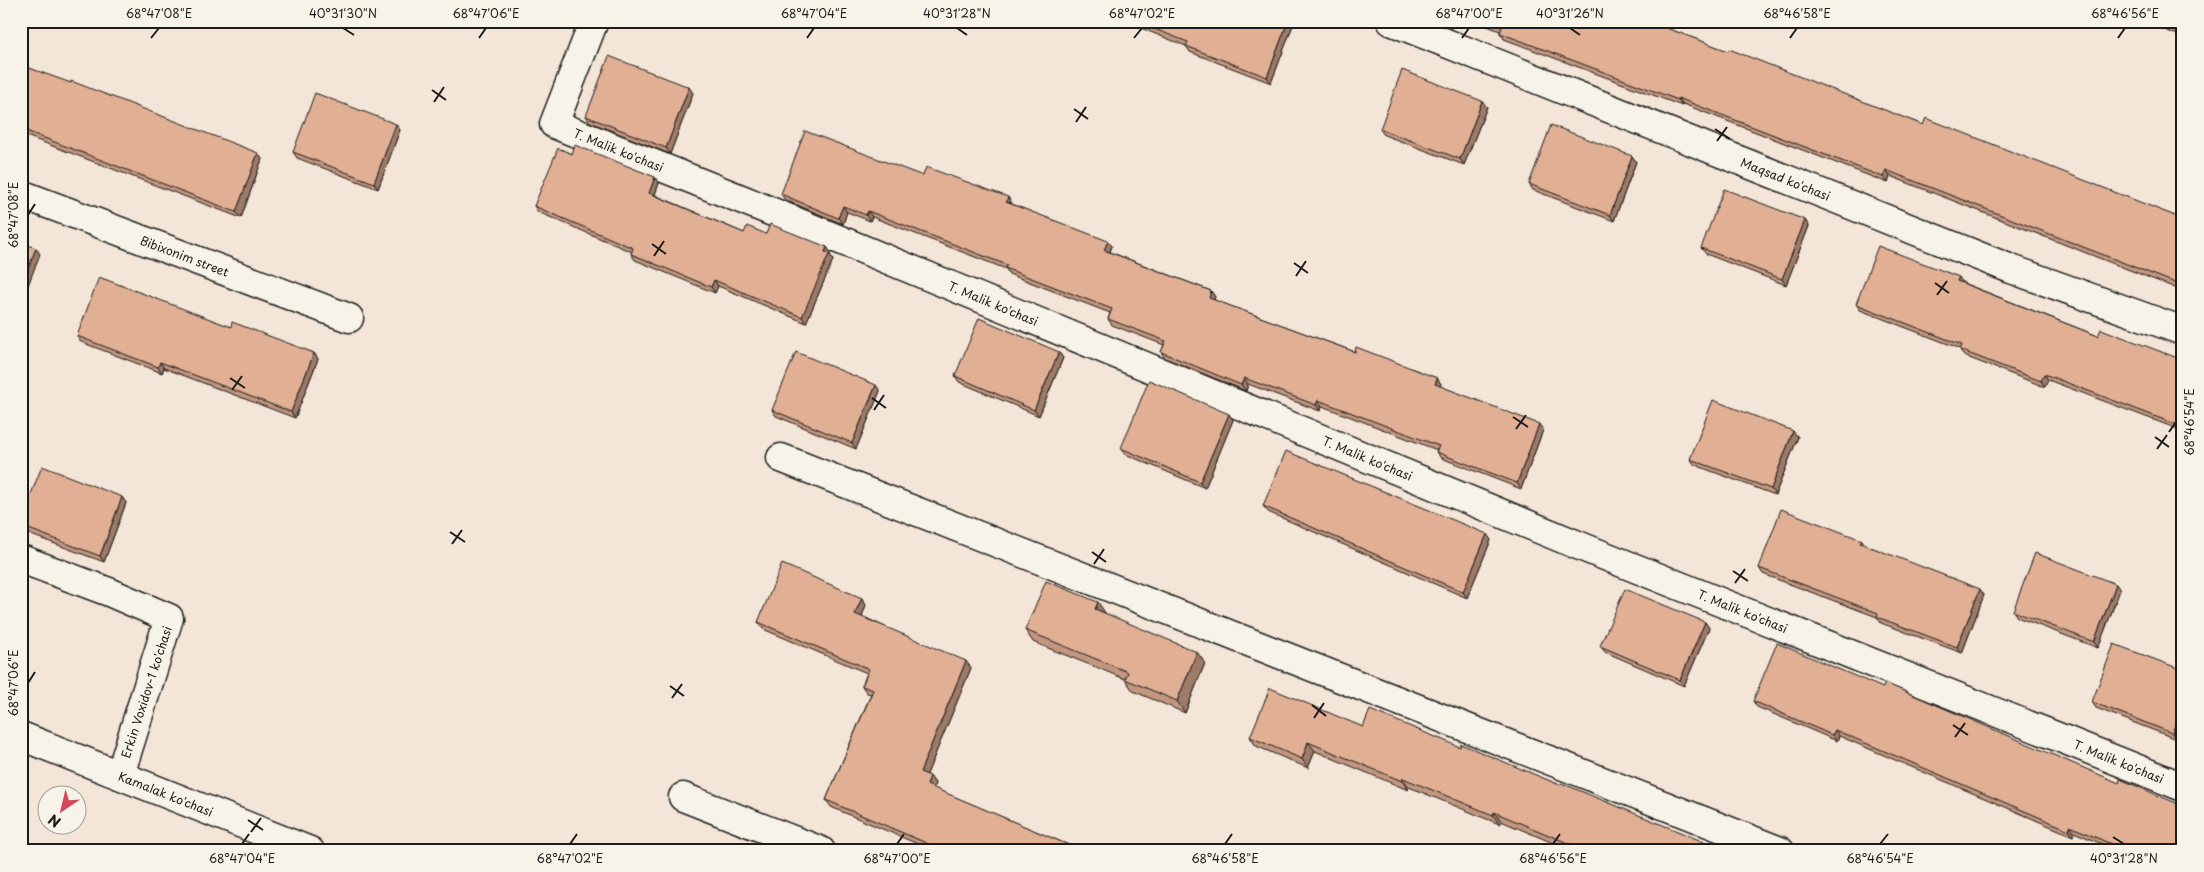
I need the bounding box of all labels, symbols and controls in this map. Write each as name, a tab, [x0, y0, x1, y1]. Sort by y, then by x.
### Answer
text: 68°47'08"E	[126, 4, 192, 22]
text: 40°31'30"N	[309, 4, 377, 22]
text: 68°47'06"E	[452, 4, 520, 22]
text: 68°47'04"E	[781, 4, 847, 22]
text: 40°31'28"N	[923, 4, 991, 22]
text: 68°47'02"E	[1109, 4, 1175, 22]
text: 68°47'00"E	[1435, 4, 1503, 22]
text: 40°31'26"N	[1536, 4, 1604, 22]
text: 68°46'58"E	[1763, 4, 1831, 22]
text: 68°46'56"E	[2091, 4, 2159, 22]
street label: T. Malik ko'chasi	[571, 124, 666, 176]
street label: Maqsad ko'chasi	[1738, 153, 1833, 205]
text: 68°47'08"E	[4, 182, 22, 248]
street label: Bibixonim street	[138, 231, 232, 281]
street label: T. Malik ko'chasi	[946, 277, 1041, 330]
text: 68°46'54"E	[2180, 388, 2198, 456]
street label: T. Malik ko'chasi	[1320, 431, 1415, 485]
street label: T. Malik ko'chasi	[1695, 585, 1791, 637]
street label: Erkin Voxidov-1 ko'chasi	[116, 624, 176, 760]
text: 68°47'06"E	[4, 649, 22, 717]
street label: T. Malik ko'chasi	[2071, 735, 2167, 787]
street label: Kamalak ko'chasi	[116, 767, 216, 821]
north arrow	[38, 784, 88, 834]
text: N	[44, 809, 65, 833]
text: 68°47'04"E	[209, 849, 275, 867]
text: 68°47'02"E	[537, 849, 603, 867]
text: 68°47'00"E	[863, 849, 931, 867]
text: 68°46'58"E	[1191, 849, 1259, 867]
text: 68°46'56"E	[1519, 849, 1587, 867]
text: 68°46'54"E	[1846, 849, 1914, 867]
text: 40°31'28"N	[2090, 849, 2158, 867]

